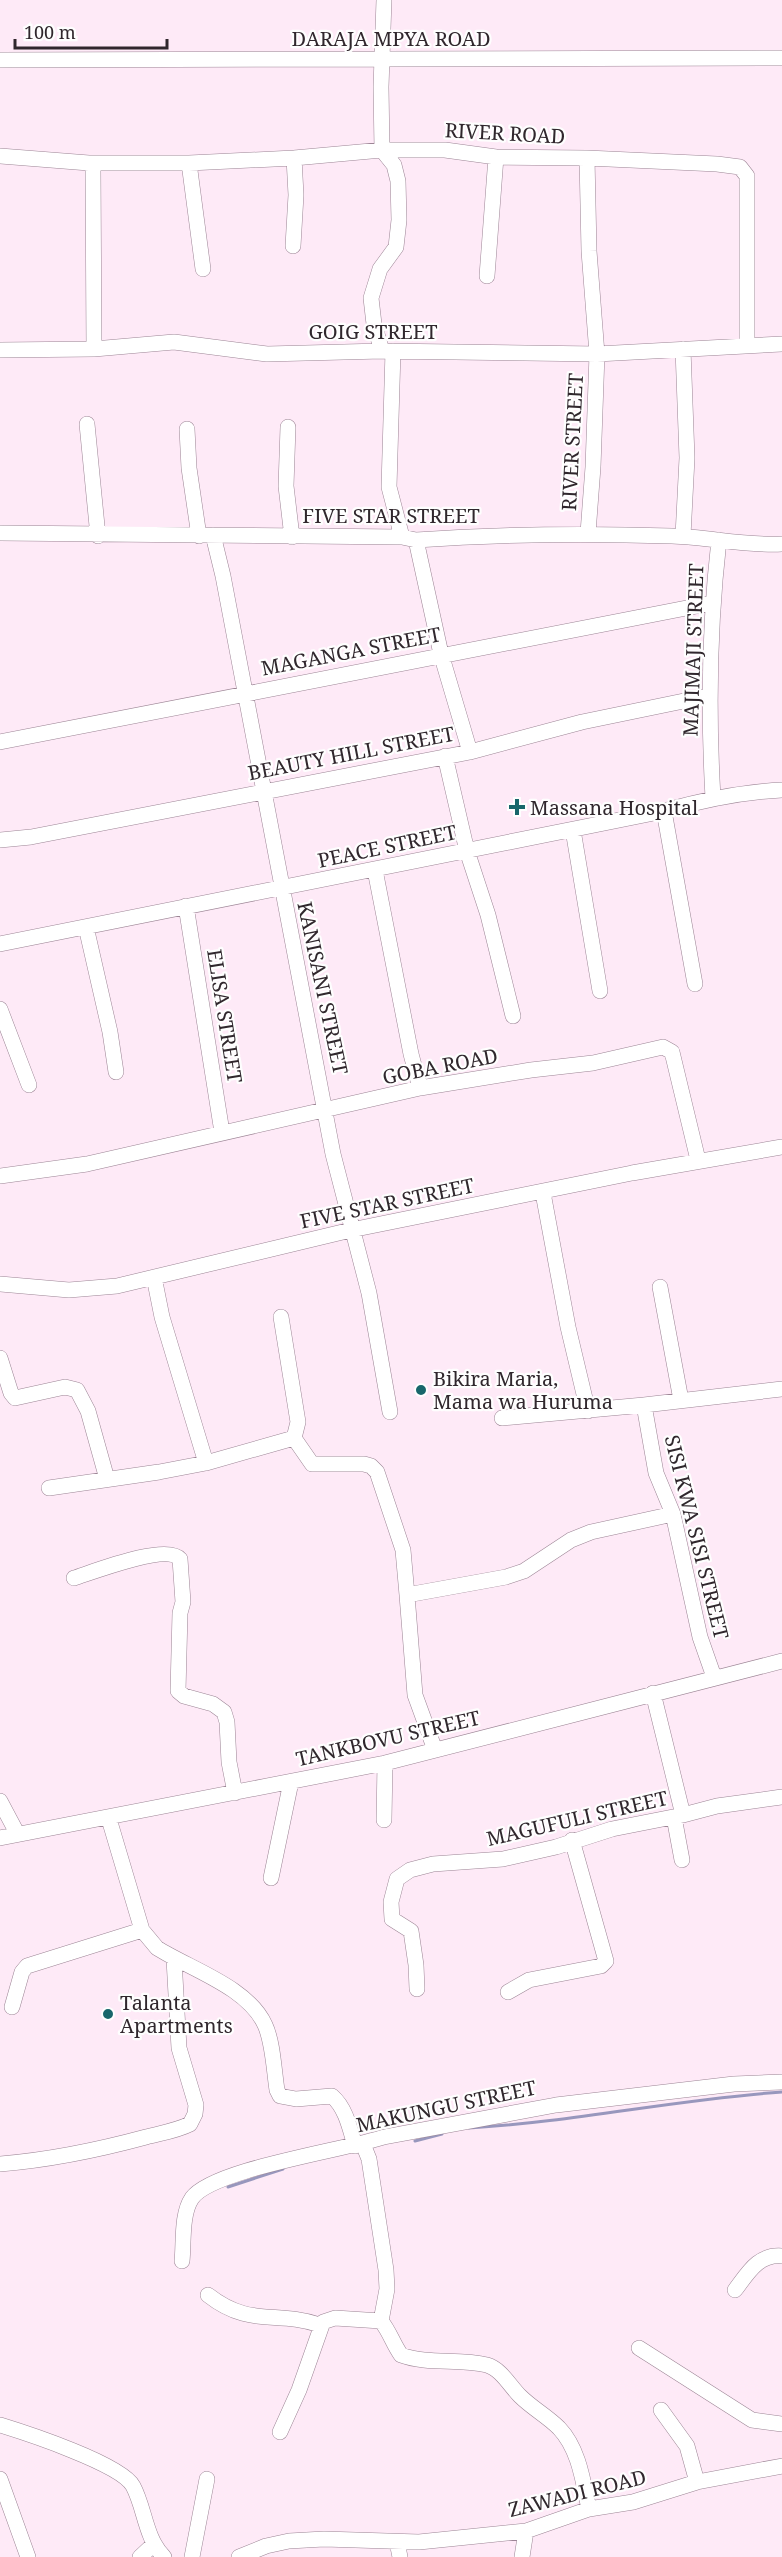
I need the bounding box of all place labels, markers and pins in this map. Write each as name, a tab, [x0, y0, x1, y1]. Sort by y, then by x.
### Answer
place label: Massana Hospital	[530, 794, 698, 821]
marker: Massana Hospital	[508, 798, 526, 816]
place label: Bikira Maria, Mama wa Huruma	[433, 1365, 613, 1415]
marker: Bikira Maria, Mama wa Huruma	[414, 1383, 428, 1397]
place label: Talanta Apartments	[120, 1989, 233, 2039]
marker: Talanta Apartments	[101, 2007, 115, 2021]

